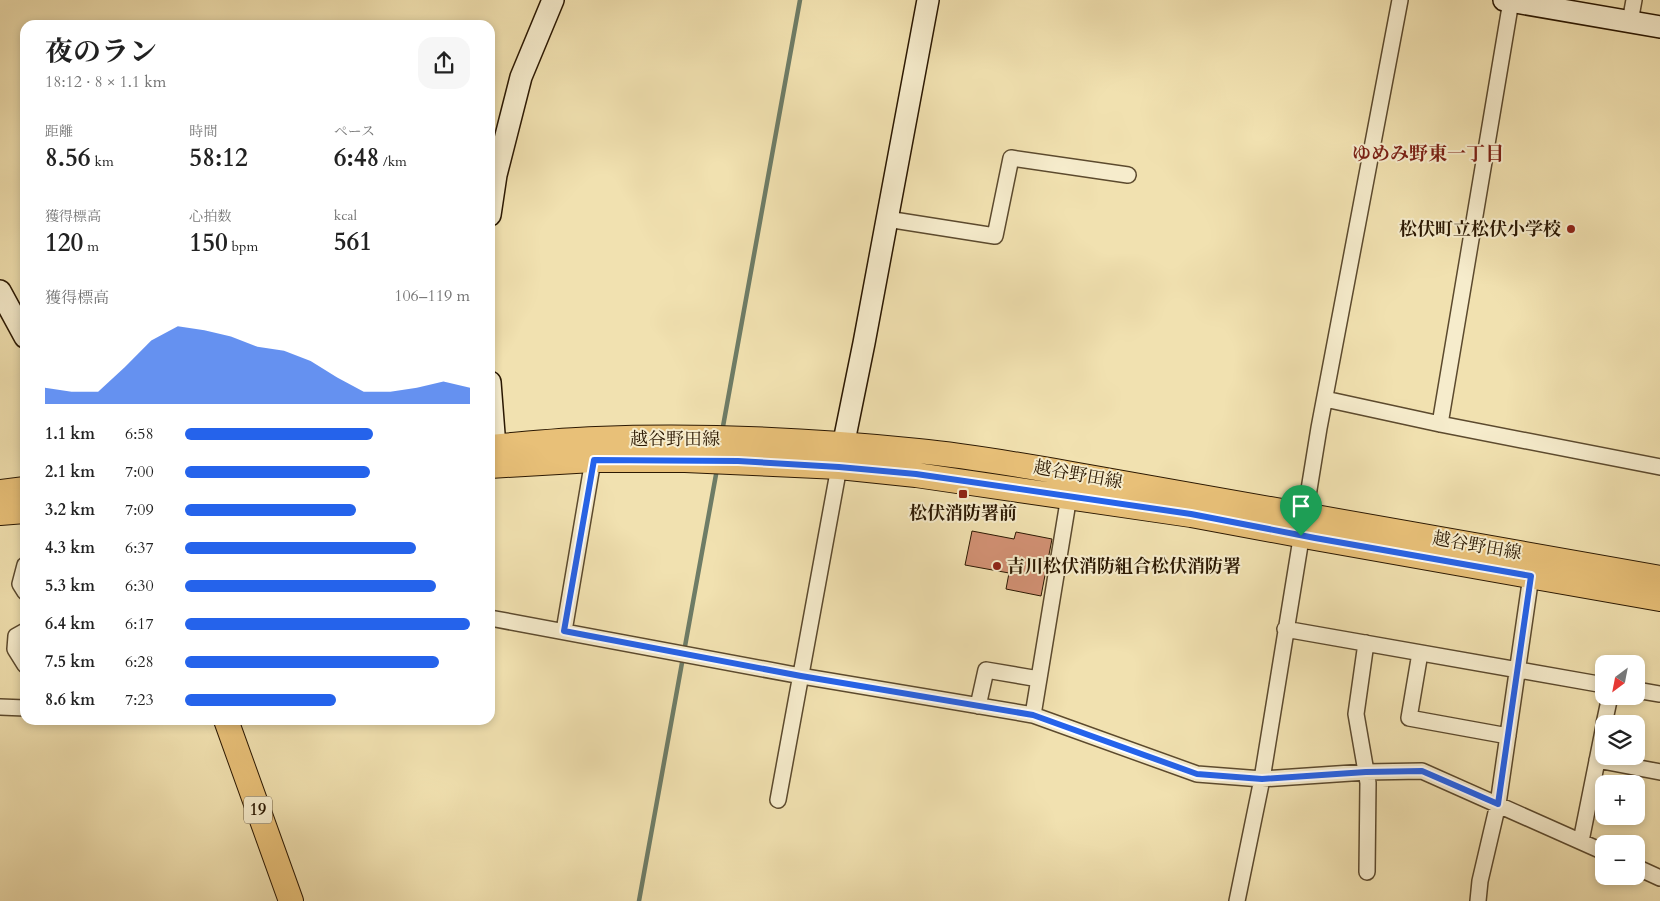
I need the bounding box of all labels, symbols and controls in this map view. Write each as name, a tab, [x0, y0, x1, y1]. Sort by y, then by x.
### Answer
text: 夜のラン	[45, 33, 157, 71]
button: share	[418, 37, 470, 89]
text: 18:12 · 8 × 1.1 km	[45, 71, 166, 93]
text: 距離	[45, 122, 73, 141]
text: 時間	[189, 122, 217, 141]
text: ペース	[334, 122, 375, 141]
text: 8.56	[45, 141, 91, 175]
text: 58:12	[189, 141, 248, 175]
text: 6:48	[334, 141, 379, 175]
district label: ゆめみ野東一丁目	[1352, 141, 1504, 167]
text: km	[91, 152, 114, 171]
text: /km	[379, 152, 407, 171]
text: kcal	[334, 206, 357, 225]
text: 獲得標高	[45, 207, 101, 226]
text: 心拍数	[189, 207, 231, 226]
place label: 松伏町立松伏小学校	[1399, 217, 1561, 242]
marker: 松伏町立松伏小学校	[1565, 223, 1577, 235]
text: 561	[334, 225, 372, 259]
text: 120	[45, 226, 83, 260]
text: 150	[189, 226, 228, 260]
text: m	[83, 237, 99, 256]
text: bpm	[228, 237, 258, 256]
text: 106–119 m	[394, 285, 470, 307]
text: 獲得標高	[45, 287, 109, 309]
text: 1.1 km	[45, 423, 95, 445]
text: 6:58	[125, 423, 154, 445]
street label: 越谷野田線	[630, 427, 720, 452]
street label: 越谷野田線	[1032, 455, 1124, 495]
text: 2.1 km	[45, 461, 95, 483]
text: 7:00	[125, 461, 154, 483]
pin	[1280, 485, 1322, 536]
marker: 松伏消防署前	[957, 488, 969, 500]
icon: arrive	[1287, 492, 1315, 520]
text: 3.2 km	[45, 499, 95, 521]
text: 7:09	[125, 499, 154, 521]
place label: 松伏消防署前	[909, 501, 1017, 526]
street label: 越谷野田線	[1431, 526, 1523, 566]
text: 4.3 km	[45, 537, 95, 559]
text: 6:37	[125, 537, 154, 559]
place label: 吉川松伏消防組合松伏消防署	[1007, 554, 1241, 579]
marker: 吉川松伏消防組合松伏消防署	[991, 560, 1003, 572]
text: 5.3 km	[45, 575, 95, 597]
text: 6:30	[125, 575, 154, 597]
text: 6.4 km	[45, 613, 95, 635]
text: 6:17	[125, 613, 154, 635]
text: 7.5 km	[45, 651, 95, 673]
text: 6:28	[125, 651, 154, 673]
north arrow	[1595, 655, 1645, 705]
map controls	[1595, 655, 1645, 885]
text: 8.6 km	[45, 689, 95, 711]
text: 7:23	[125, 689, 154, 711]
button: layers	[1595, 715, 1645, 765]
button: +	[1595, 775, 1645, 825]
road number: 19	[244, 796, 272, 824]
button: −	[1595, 835, 1645, 885]

